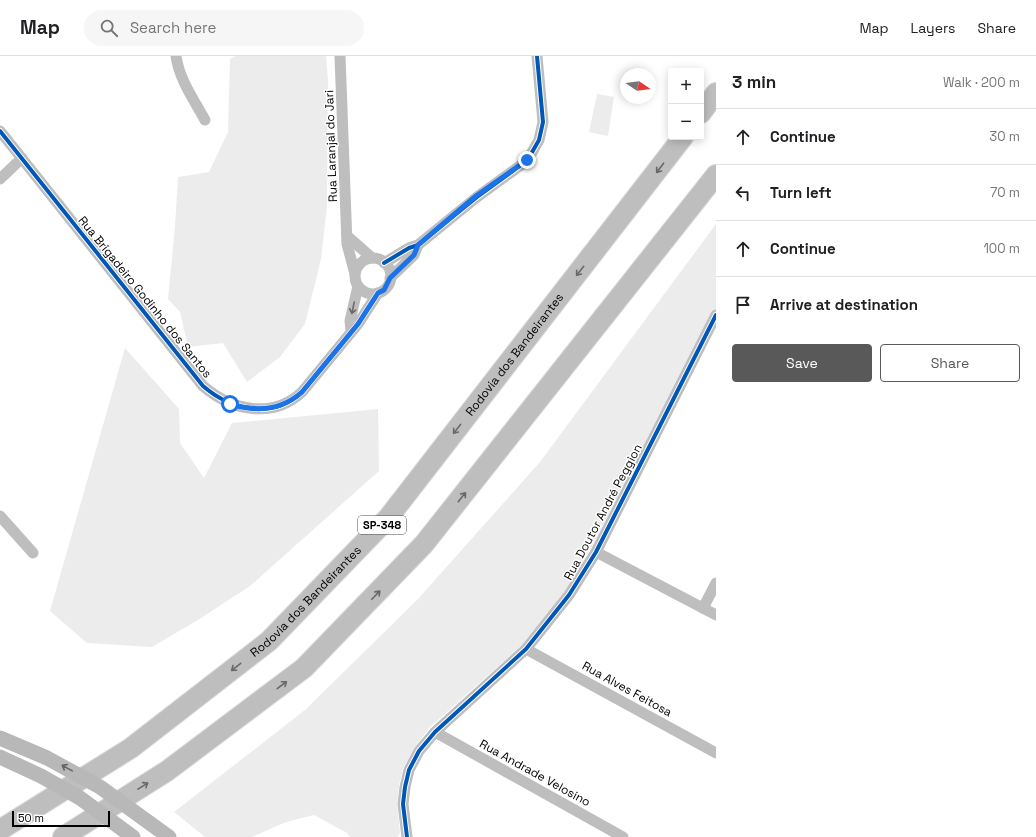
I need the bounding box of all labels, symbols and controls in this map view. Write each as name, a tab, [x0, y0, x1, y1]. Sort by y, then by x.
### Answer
search box	[84, 10, 364, 46]
text: Map	[20, 15, 60, 40]
icon: search	[98, 17, 120, 39]
text: Search here	[130, 18, 216, 37]
text: Map	[859, 19, 889, 37]
text: Layers	[911, 19, 955, 37]
text: Share	[977, 19, 1016, 37]
north arrow	[620, 68, 656, 104]
map controls	[668, 68, 704, 140]
button: +	[668, 68, 704, 104]
text: 3 min	[732, 71, 776, 93]
text: Walk · 200 m	[943, 74, 1020, 91]
street label: Rua Laranjal do Jari	[321, 90, 341, 202]
button: −	[668, 104, 704, 140]
icon: ahead	[732, 126, 754, 148]
text: Continue	[770, 127, 836, 146]
text: 30 m	[989, 128, 1020, 145]
route end	[518, 151, 536, 169]
one-way arrow	[655, 163, 664, 174]
icon: left	[732, 182, 754, 204]
text: Turn left	[770, 183, 832, 202]
text: 70 m	[990, 184, 1020, 201]
street label: Rua Brigadeiro Godinho dos Santos	[75, 213, 215, 381]
icon: ahead	[732, 238, 754, 260]
text: Continue	[770, 239, 836, 258]
text: 100 m	[983, 240, 1020, 257]
one-way arrow	[576, 265, 584, 276]
street label: Rodovia dos Bandeirantes	[462, 290, 567, 419]
icon: arrive	[732, 294, 754, 316]
text: Arrive at destination	[770, 295, 918, 314]
one-way arrow	[348, 301, 356, 314]
button: Save	[732, 344, 872, 382]
button: Share	[880, 344, 1020, 382]
route start	[221, 395, 239, 413]
one-way arrow	[453, 423, 462, 434]
street label: Rua Doutor André Peggion	[560, 441, 646, 583]
one-way arrow	[457, 492, 466, 503]
road number: SP-348	[358, 516, 406, 534]
street label: Rodovia dos Bandeirantes	[247, 542, 365, 661]
one-way arrow	[371, 589, 380, 600]
street label: Rua Alves Feitosa	[579, 658, 675, 720]
one-way arrow	[230, 662, 241, 671]
one-way arrow	[277, 680, 288, 689]
street label: Rua Andrade Velosino	[477, 736, 593, 810]
one-way arrow	[61, 764, 73, 772]
one-way arrow	[138, 782, 149, 790]
scale bar	[12, 809, 110, 828]
text: 50 m	[18, 811, 44, 825]

